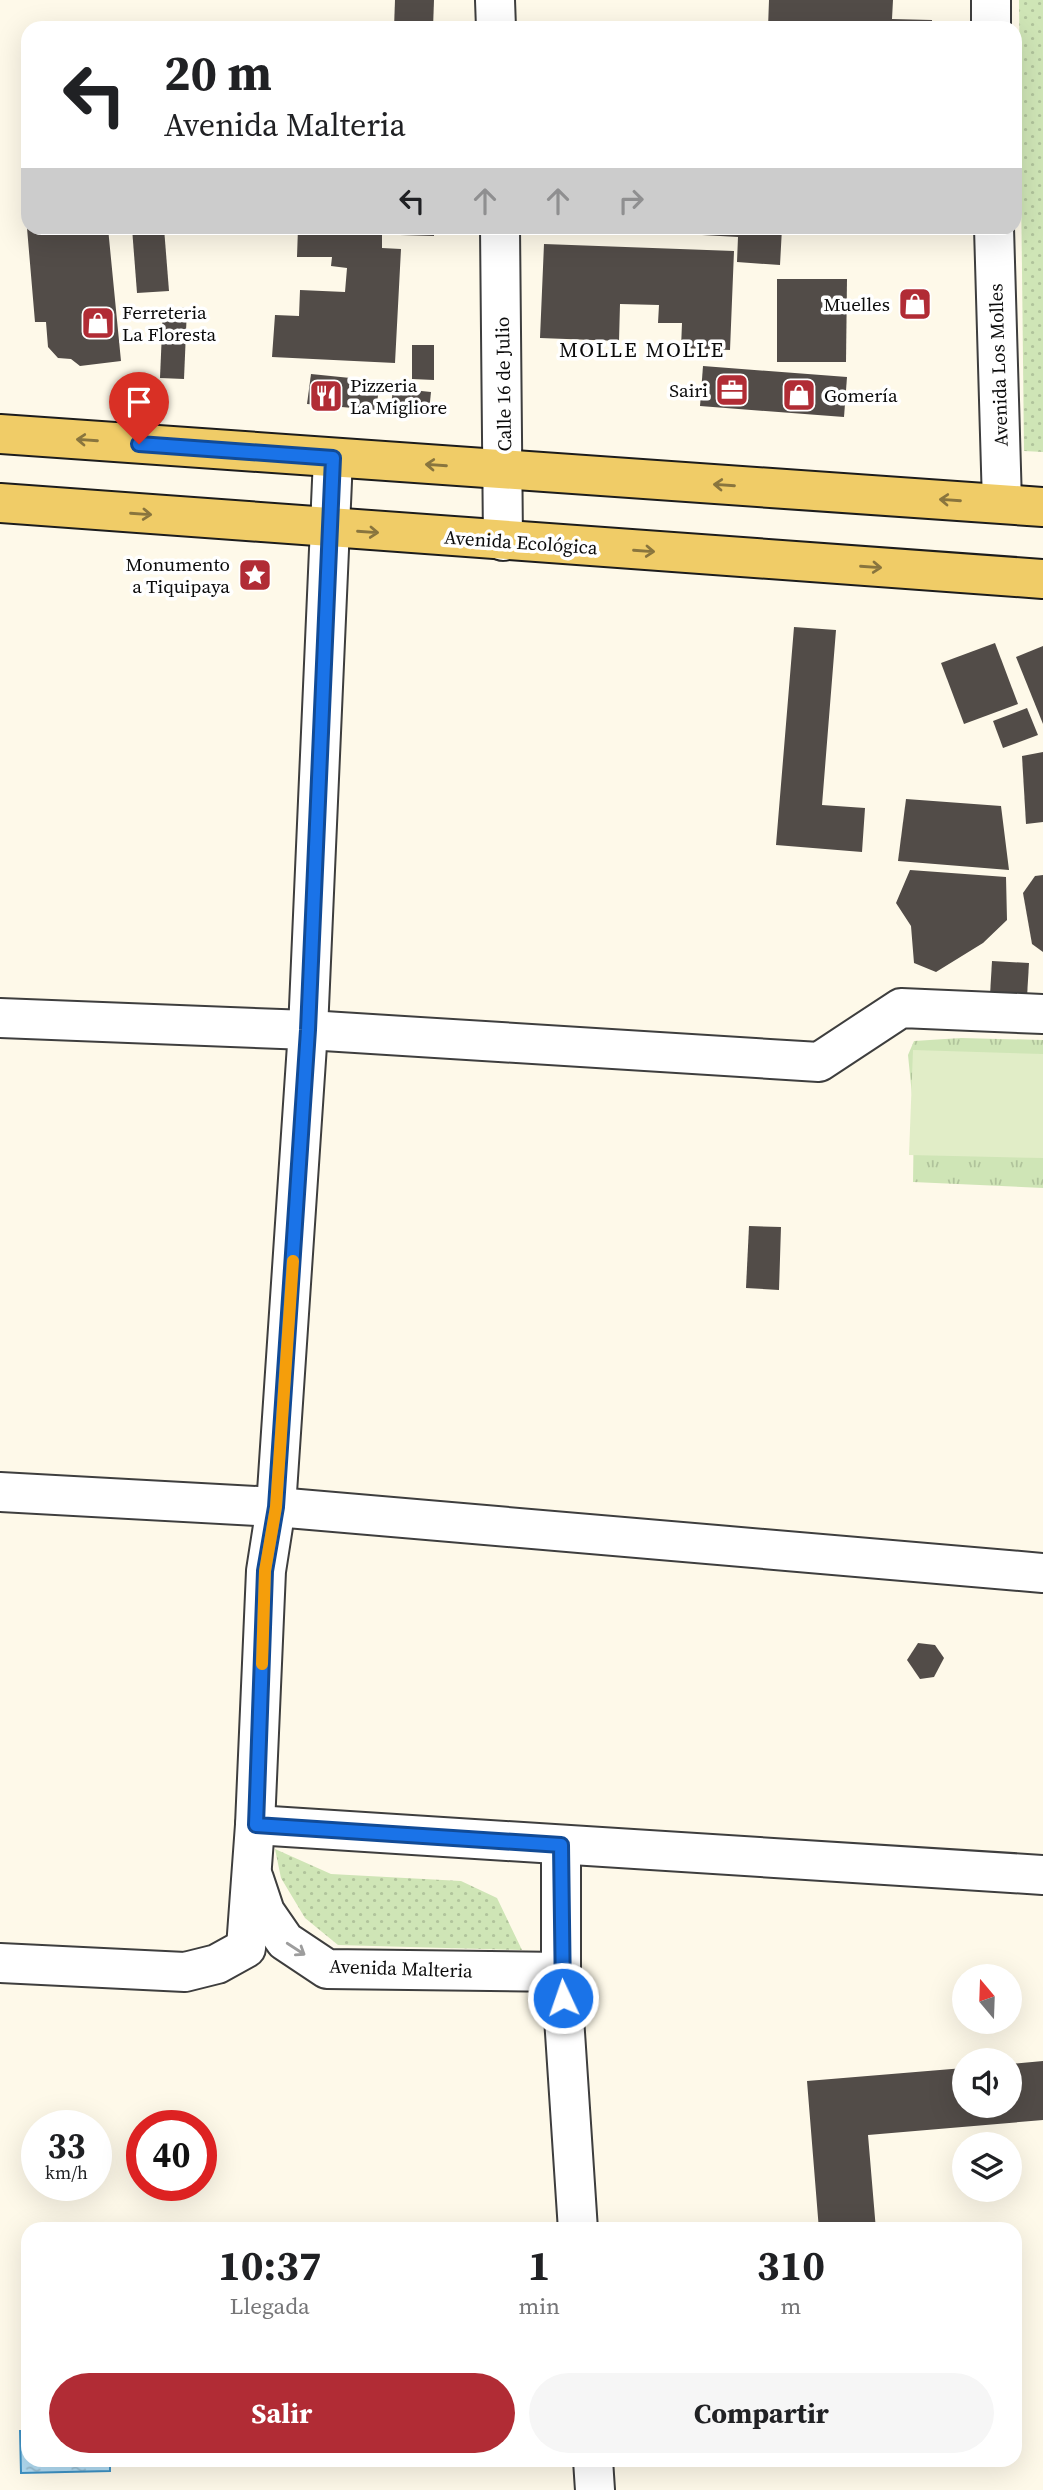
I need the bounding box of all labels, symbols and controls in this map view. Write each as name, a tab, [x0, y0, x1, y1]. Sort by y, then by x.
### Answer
text: 20 m	[164, 39, 272, 106]
icon: left	[49, 49, 140, 140]
text: Avenida Malteria	[164, 103, 406, 147]
icon: left	[393, 182, 431, 220]
icon: ahead	[466, 182, 504, 220]
icon: ahead	[539, 182, 577, 220]
icon: right	[612, 182, 650, 220]
street label: Avenida Los Molles	[982, 283, 1014, 447]
shop icon: Muelles	[896, 285, 934, 323]
place label: Muelles	[824, 291, 890, 317]
place label: Ferreteria La Floresta	[122, 299, 216, 347]
shop icon: Ferreteria La Floresta	[79, 304, 117, 342]
street label: Calle 16 de Julio	[489, 316, 517, 452]
district label: MOLLE MOLLE	[559, 335, 725, 364]
office icon: Sairi	[713, 371, 751, 409]
pin	[109, 372, 169, 444]
place label: Pizzeria La Migliore	[350, 372, 447, 420]
shop icon: Gomería	[780, 376, 818, 414]
restaurant icon: Pizzeria La Migliore	[307, 377, 345, 415]
place label: Sairi	[669, 377, 708, 403]
place label: Gomería	[824, 382, 898, 408]
icon: arrive	[120, 383, 158, 421]
one-way arrow	[76, 433, 99, 446]
one-way arrow	[425, 458, 448, 471]
one-way arrow	[713, 478, 735, 491]
one-way arrow	[940, 493, 962, 506]
one-way arrow	[130, 508, 152, 521]
street label: Avenida Ecológica	[443, 524, 599, 560]
one-way arrow	[356, 526, 379, 539]
one-way arrow	[632, 545, 655, 558]
place label: Monumento a Tiquipaya	[125, 551, 230, 599]
place icon: Monumento a Tiquipaya	[236, 556, 274, 594]
one-way arrow	[859, 561, 882, 574]
one-way arrow	[286, 1942, 306, 1956]
street label: Avenida Malteria	[329, 1953, 474, 1984]
position arrow	[526, 1961, 600, 2035]
north arrow	[952, 1964, 1022, 2034]
map controls	[952, 1964, 1022, 2202]
button: sound	[952, 2048, 1022, 2118]
speed limit sign: 40	[126, 2110, 217, 2201]
text: 33	[48, 2122, 85, 2170]
button: layers	[952, 2132, 1022, 2202]
text: km/h	[45, 2160, 88, 2185]
text: 10:37	[218, 2236, 322, 2294]
text: 1	[528, 2236, 551, 2294]
text: 310	[757, 2236, 825, 2294]
text: Llegada	[230, 2290, 310, 2322]
text: min	[518, 2290, 560, 2322]
text: m	[781, 2290, 801, 2322]
button: Salir	[49, 2373, 515, 2453]
button: Compartir	[529, 2373, 994, 2453]

